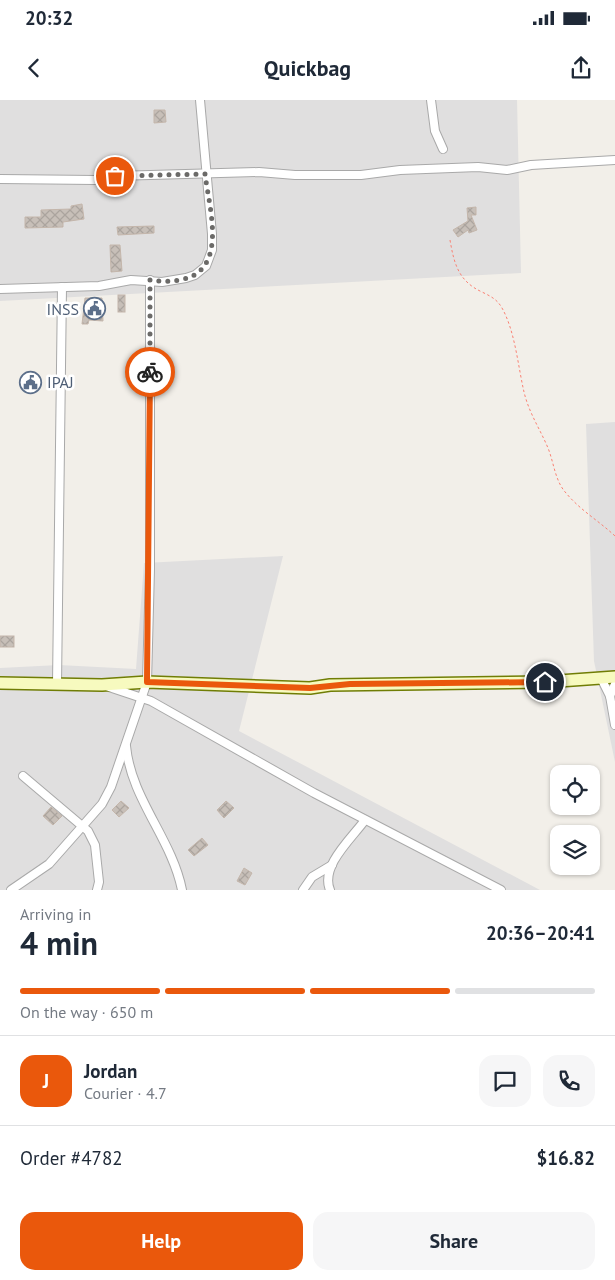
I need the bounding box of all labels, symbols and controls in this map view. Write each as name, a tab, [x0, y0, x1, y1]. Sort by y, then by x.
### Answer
text: 20:32	[25, 6, 73, 30]
icon: back	[20, 54, 48, 82]
text: Quickbag	[264, 54, 351, 82]
icon: share	[567, 54, 595, 82]
pin	[94, 155, 136, 197]
icon: bag	[101, 162, 129, 190]
public building icon: INSS	[83, 297, 107, 321]
place label: INSS	[47, 299, 79, 319]
courier	[125, 347, 175, 397]
icon: bike	[136, 358, 164, 386]
public building icon: IPAJ	[19, 370, 43, 394]
place label: IPAJ	[47, 372, 74, 392]
pin	[524, 661, 566, 703]
icon: home	[531, 668, 559, 696]
map controls	[550, 765, 600, 875]
button: locate	[550, 765, 600, 815]
button: layers	[550, 825, 600, 875]
text: Arriving in	[20, 904, 91, 924]
text: 20:36–20:41	[486, 921, 595, 945]
text: 4 min	[20, 922, 98, 964]
text: On the way · 650 m	[20, 1002, 153, 1022]
button: chat	[479, 1055, 531, 1107]
button: phone	[543, 1055, 595, 1107]
text: Jordan	[84, 1059, 137, 1083]
text: J	[43, 1069, 49, 1093]
text: Courier · 4.7	[84, 1083, 167, 1103]
text: Order #4782	[20, 1146, 123, 1170]
text: $16.82	[536, 1146, 595, 1170]
button: Help	[20, 1212, 303, 1270]
button: Share	[313, 1212, 595, 1270]

